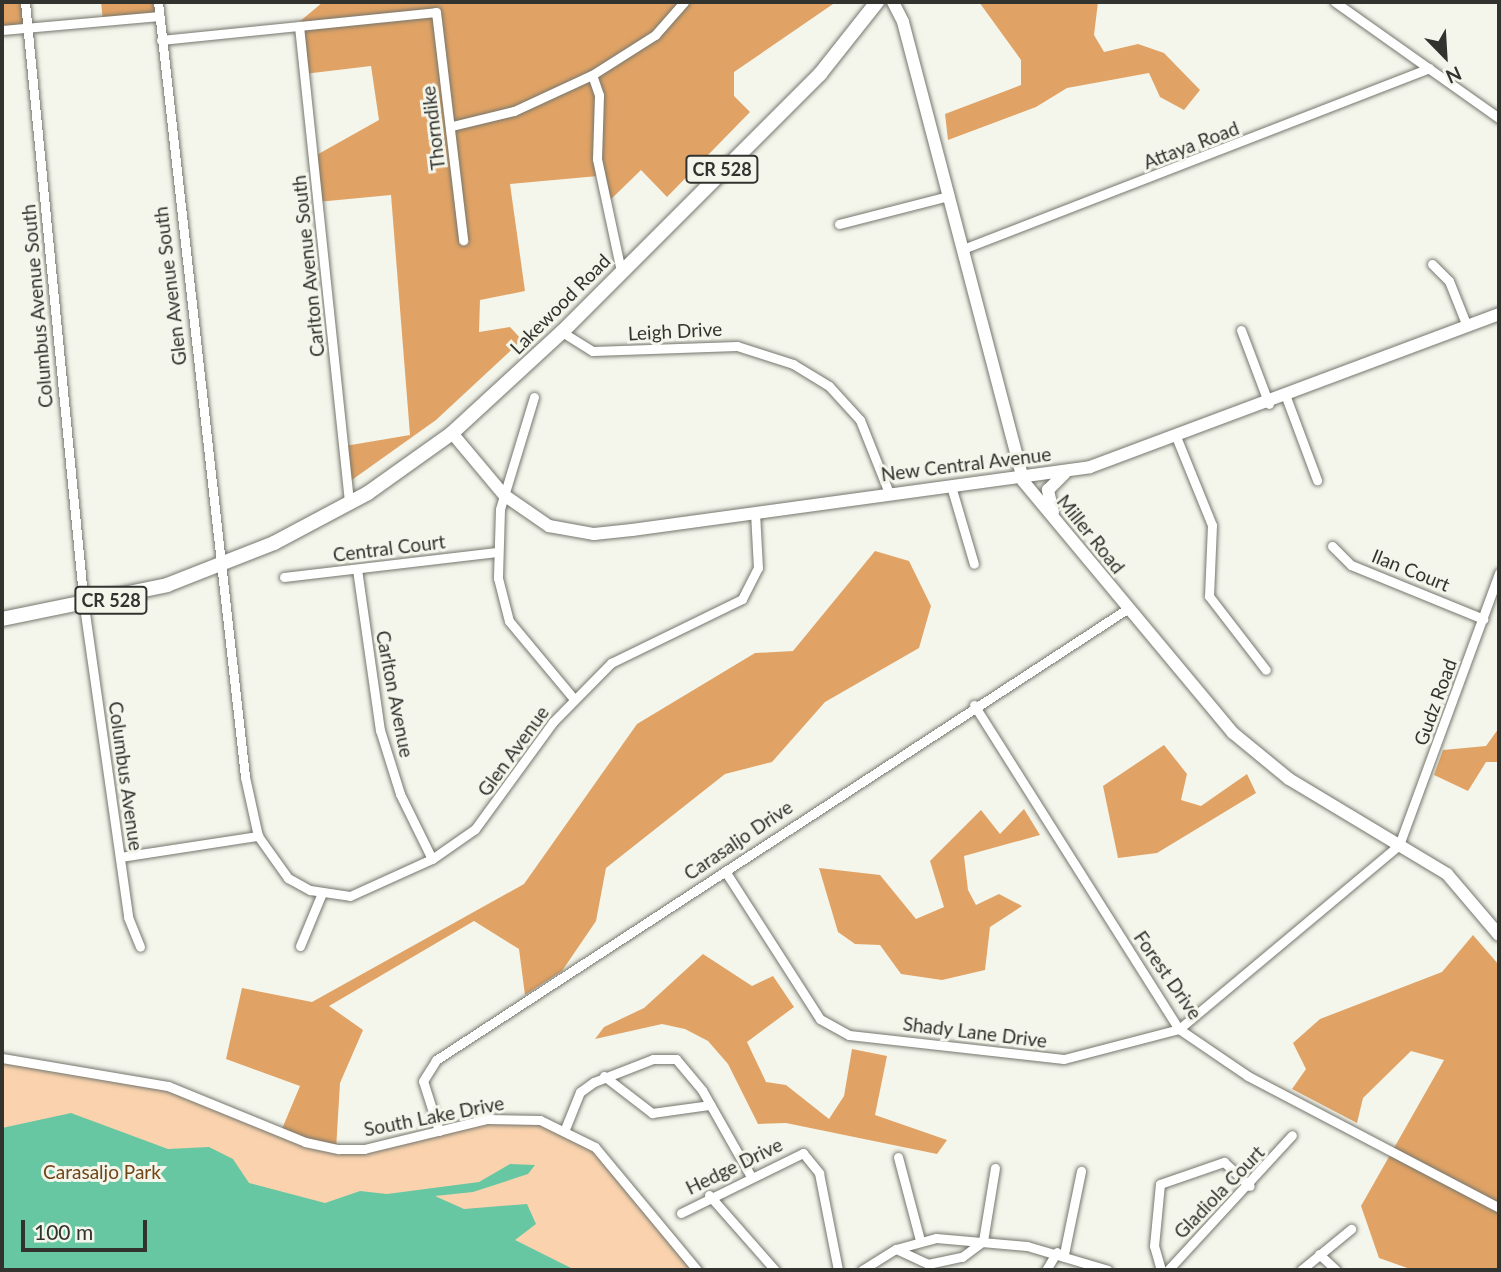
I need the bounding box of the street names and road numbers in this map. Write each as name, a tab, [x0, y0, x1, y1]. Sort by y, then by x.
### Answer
street label: Thorndike	[417, 85, 449, 171]
street label: Attaya Road	[1140, 116, 1242, 174]
road number: CR 528	[685, 154, 759, 184]
street label: Carlton Avenue South	[287, 174, 329, 358]
street label: Columbus Avenue South	[17, 203, 57, 409]
street label: Glen Avenue South	[149, 205, 191, 367]
street label: Lakewood Road	[505, 249, 615, 359]
street label: Leigh Drive	[627, 317, 723, 345]
street label: New Central Avenue	[879, 442, 1053, 486]
street label: Miller Road	[1052, 490, 1130, 578]
street label: Central Court	[332, 530, 446, 566]
street label: Ilan Court	[1369, 544, 1453, 596]
road number: CR 528	[74, 586, 148, 614]
street label: Carlton Avenue	[371, 628, 419, 760]
street label: Gudz Road	[1409, 656, 1461, 748]
street label: Columbus Avenue	[104, 700, 148, 852]
street label: Glen Avenue	[472, 701, 554, 801]
street label: Carasaljo Drive	[679, 795, 797, 885]
street label: Forest Drive	[1129, 927, 1207, 1023]
street label: Shady Lane Drive	[901, 1012, 1049, 1052]
street label: South Lake Drive	[362, 1091, 506, 1141]
street label: Hedge Drive	[682, 1133, 786, 1199]
street label: Gladiola Court	[1169, 1141, 1269, 1243]

